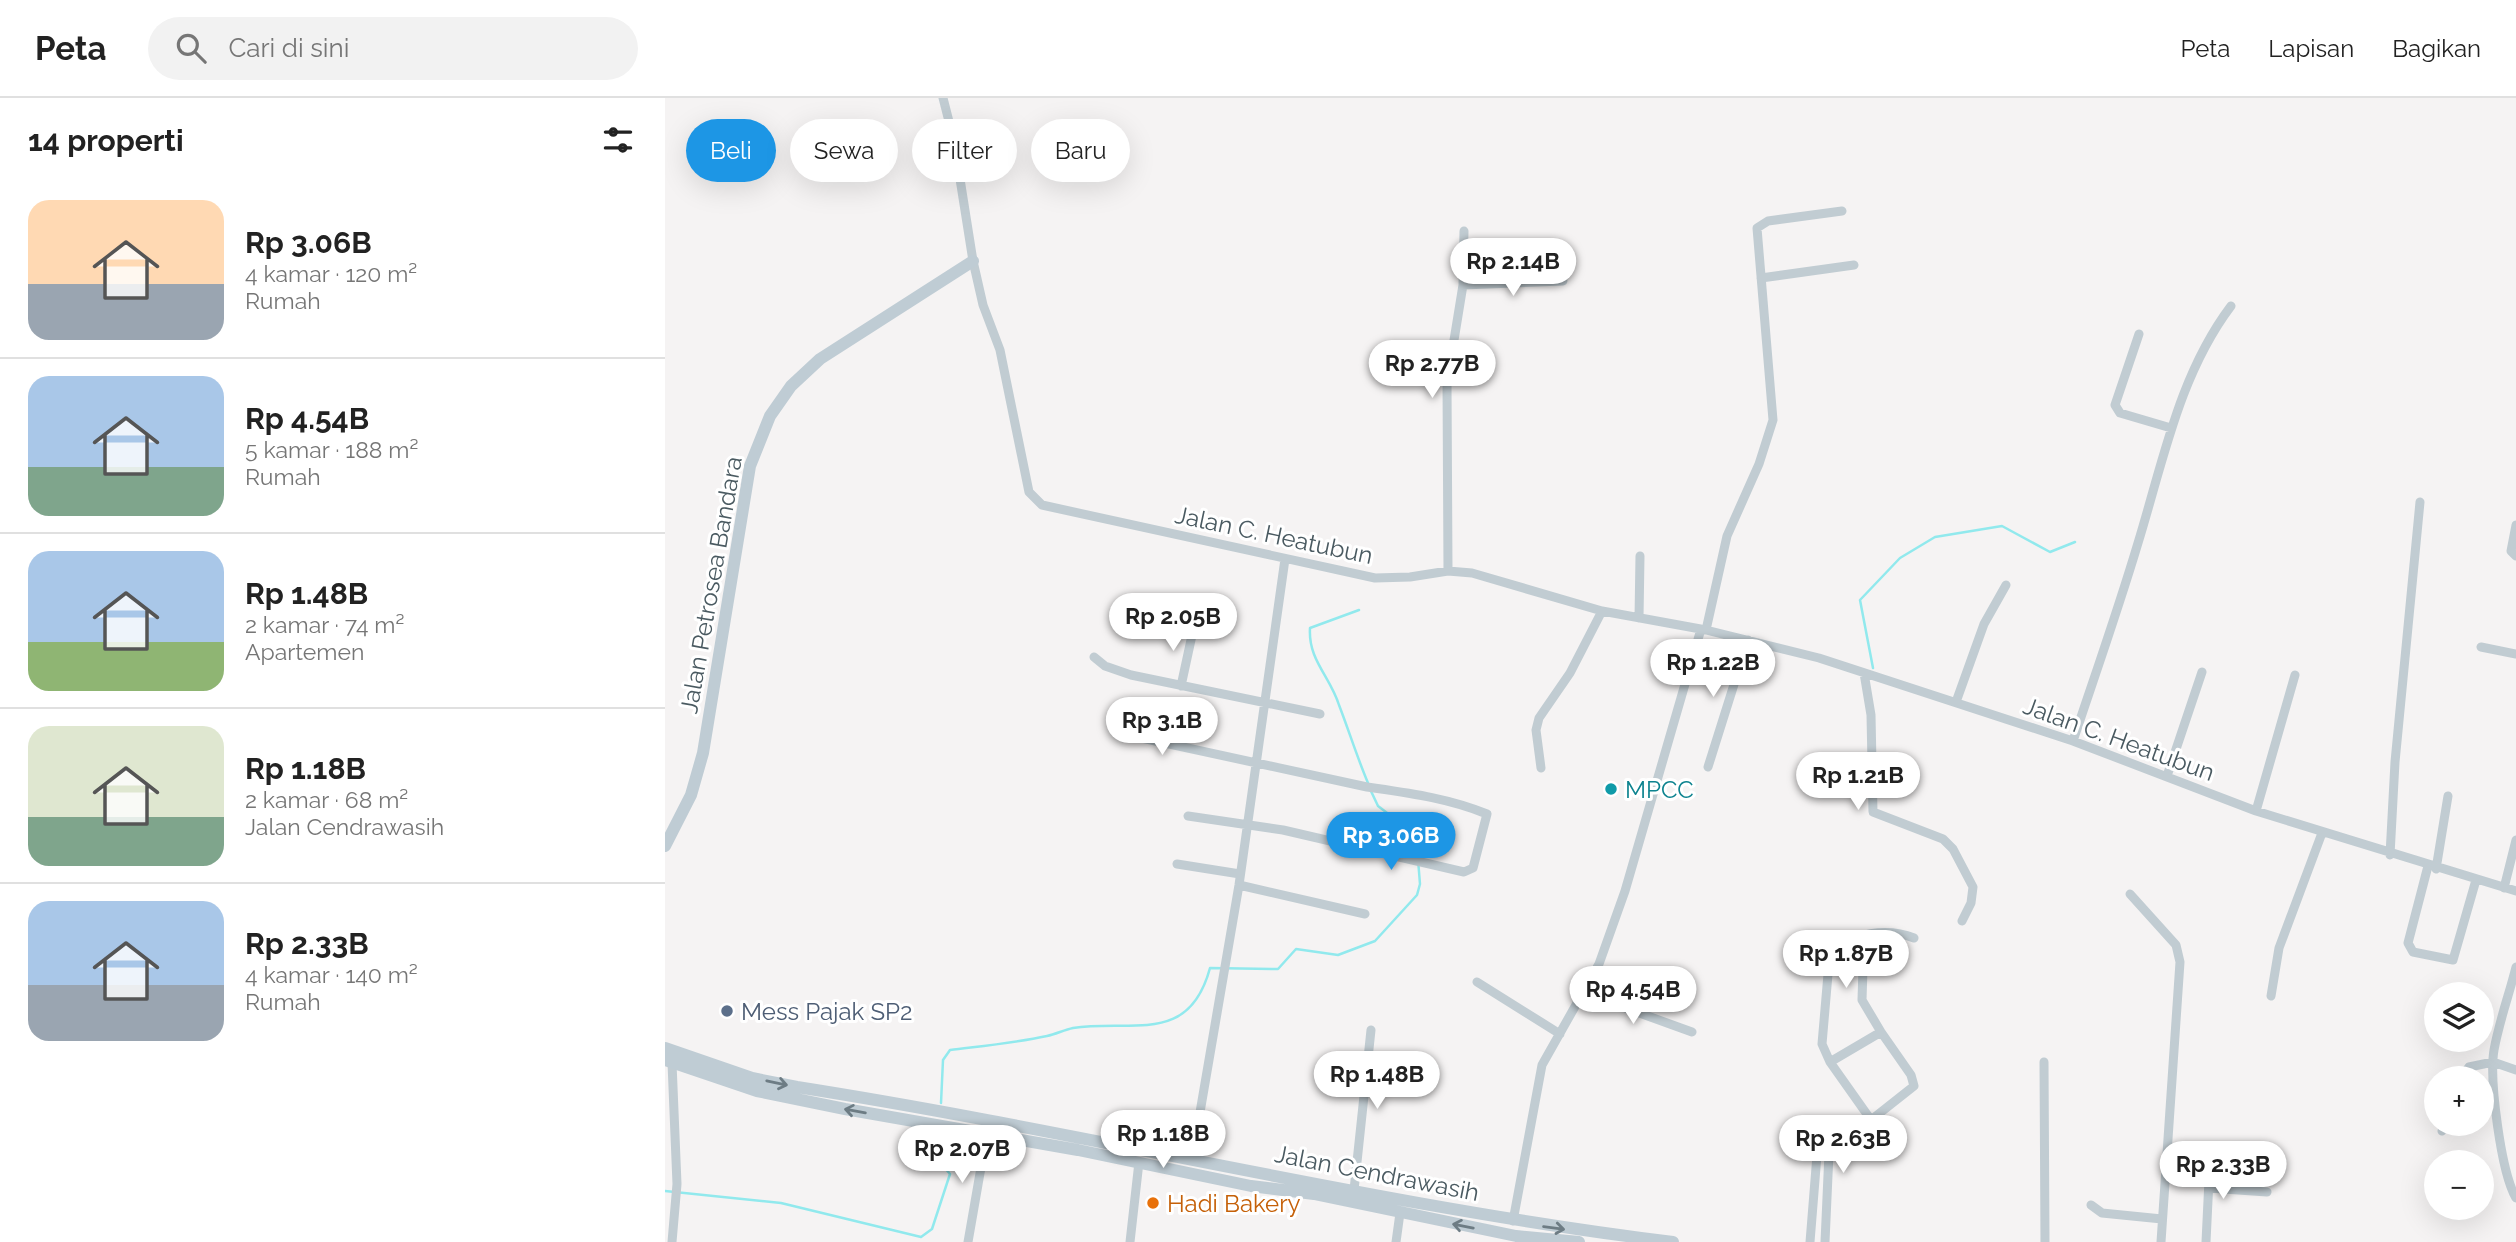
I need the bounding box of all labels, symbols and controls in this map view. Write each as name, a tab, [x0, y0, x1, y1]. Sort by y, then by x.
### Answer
search box	[148, 17, 638, 80]
text: Peta	[35, 29, 106, 68]
icon: search	[172, 29, 210, 67]
text: Cari di sini	[228, 33, 349, 63]
text: Peta	[2181, 34, 2230, 63]
text: Lapisan	[2268, 34, 2354, 63]
text: Bagikan	[2392, 34, 2481, 63]
chip: Beli	[686, 119, 776, 182]
chip: Sewa	[790, 119, 898, 182]
chip: Filter	[912, 119, 1017, 182]
chip: Baru	[1031, 119, 1130, 182]
icon: filters	[599, 121, 637, 159]
text: 14 properti	[28, 123, 184, 158]
text: Rp 3.06B	[245, 225, 372, 260]
icon: home	[84, 228, 168, 312]
pin: Rp 2.14B	[1441, 238, 1585, 298]
text: Rp 2.14B	[1466, 247, 1560, 274]
text: 4 kamar · 120 m²	[245, 260, 417, 287]
text: Rumah	[245, 287, 321, 314]
pin: Rp 2.77B	[1360, 341, 1504, 400]
text: Rp 2.77B	[1385, 349, 1479, 376]
text: Rp 4.54B	[245, 401, 369, 436]
icon: home	[84, 404, 168, 488]
text: 5 kamar · 188 m²	[245, 436, 418, 463]
street label: Jalan Petrosea Bandara	[674, 454, 748, 716]
text: Rumah	[245, 463, 321, 490]
street label: Jalan C. Heatubun	[1173, 500, 1375, 570]
text: Rp 1.48B	[245, 576, 368, 611]
icon: home	[84, 579, 168, 663]
pin: Rp 2.05B	[1101, 594, 1245, 653]
text: Rp 2.05B	[1125, 602, 1221, 629]
text: 2 kamar · 74 m²	[245, 611, 404, 638]
text: Apartemen	[245, 638, 364, 665]
pin: Rp 1.22B	[1641, 640, 1785, 699]
text: Rp 1.22B	[1666, 648, 1760, 675]
street label: Jalan C. Heatubun	[2020, 691, 2218, 787]
pin: Rp 3.1B	[1097, 698, 1227, 757]
text: Rp 3.1B	[1122, 706, 1202, 733]
text: Rp 1.18B	[245, 751, 366, 786]
pin: Rp 1.21B	[1786, 752, 1930, 812]
icon: home	[84, 754, 168, 838]
text: Rp 1.21B	[1812, 761, 1904, 788]
place label: MPCC	[1625, 775, 1694, 804]
marker: MPCC	[1603, 781, 1619, 797]
text: 2 kamar · 68 m²	[245, 786, 408, 813]
pin: Rp 3.06B	[1319, 812, 1463, 872]
text: Jalan Cendrawasih	[245, 813, 444, 840]
text: Rp 3.06B	[1342, 821, 1440, 848]
text: Rp 2.33B	[245, 926, 369, 961]
icon: home	[84, 929, 168, 1013]
pin: Rp 1.87B	[1774, 930, 1918, 990]
text: Rp 1.87B	[1799, 939, 1893, 966]
text: 4 kamar · 140 m²	[245, 961, 418, 988]
pin: Rp 4.54B	[1561, 967, 1705, 1026]
text: Rp 4.54B	[1585, 975, 1681, 1002]
map controls	[2424, 982, 2494, 1220]
button: layers	[2424, 982, 2494, 1052]
text: Rumah	[245, 988, 321, 1015]
place label: Mess Pajak SP2	[741, 997, 912, 1026]
marker: Mess Pajak SP2	[719, 1003, 735, 1019]
pin: Rp 1.48B	[1305, 1052, 1449, 1111]
text: Rp 1.48B	[1330, 1060, 1424, 1087]
button: +	[2424, 1066, 2494, 1136]
one-way arrow	[765, 1076, 788, 1090]
one-way arrow	[844, 1103, 867, 1117]
pin: Rp 1.18B	[1091, 1110, 1235, 1170]
pin: Rp 2.63B	[1771, 1116, 1915, 1175]
text: Rp 1.18B	[1117, 1119, 1209, 1146]
text: Rp 2.63B	[1795, 1124, 1891, 1151]
pin: Rp 2.07B	[890, 1126, 1034, 1185]
text: Rp 2.07B	[914, 1134, 1010, 1161]
street label: Jalan Cendrawasih	[1272, 1139, 1482, 1207]
pin: Rp 2.33B	[2151, 1142, 2295, 1201]
text: Rp 2.33B	[2176, 1150, 2270, 1177]
button: −	[2424, 1150, 2494, 1220]
place label: Hadi Bakery	[1167, 1189, 1301, 1218]
marker: Hadi Bakery	[1145, 1195, 1161, 1211]
one-way arrow	[1452, 1218, 1475, 1232]
one-way arrow	[1543, 1221, 1565, 1234]

